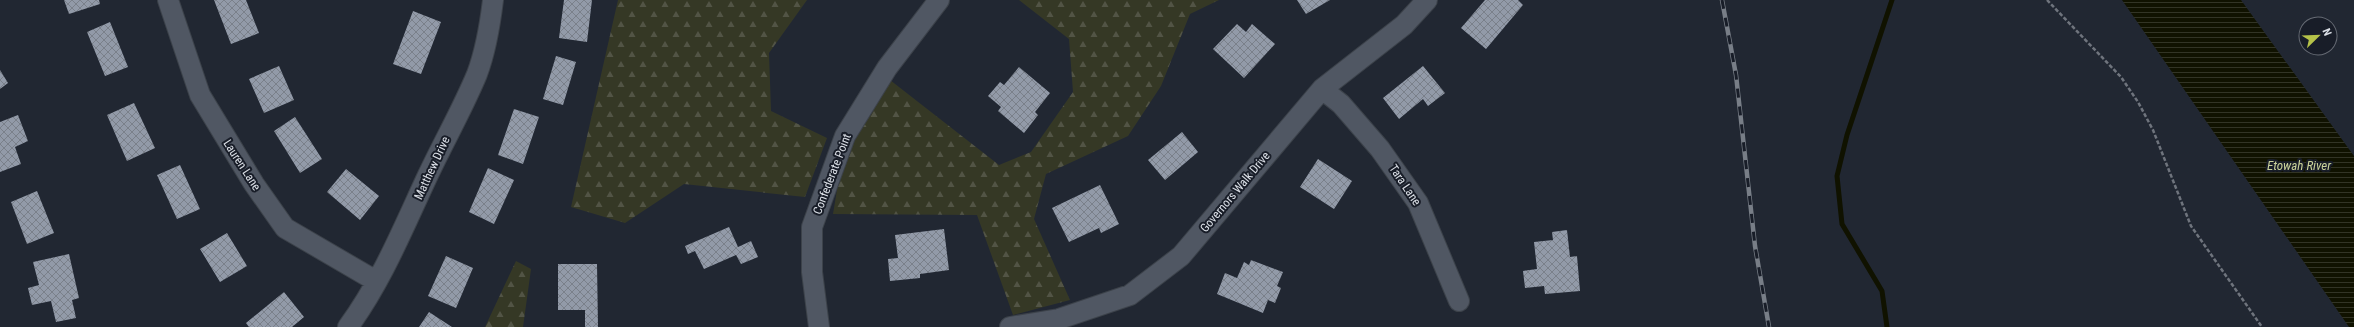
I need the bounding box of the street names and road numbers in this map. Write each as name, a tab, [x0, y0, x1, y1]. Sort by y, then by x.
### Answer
street label: Confederate Point	[810, 131, 854, 216]
street label: Matthew Drive	[411, 134, 453, 202]
street label: Lauren Lane	[220, 137, 264, 193]
street label: Governors Walk Drive	[1197, 149, 1273, 235]
street label: Tara Lane	[1386, 162, 1424, 208]

